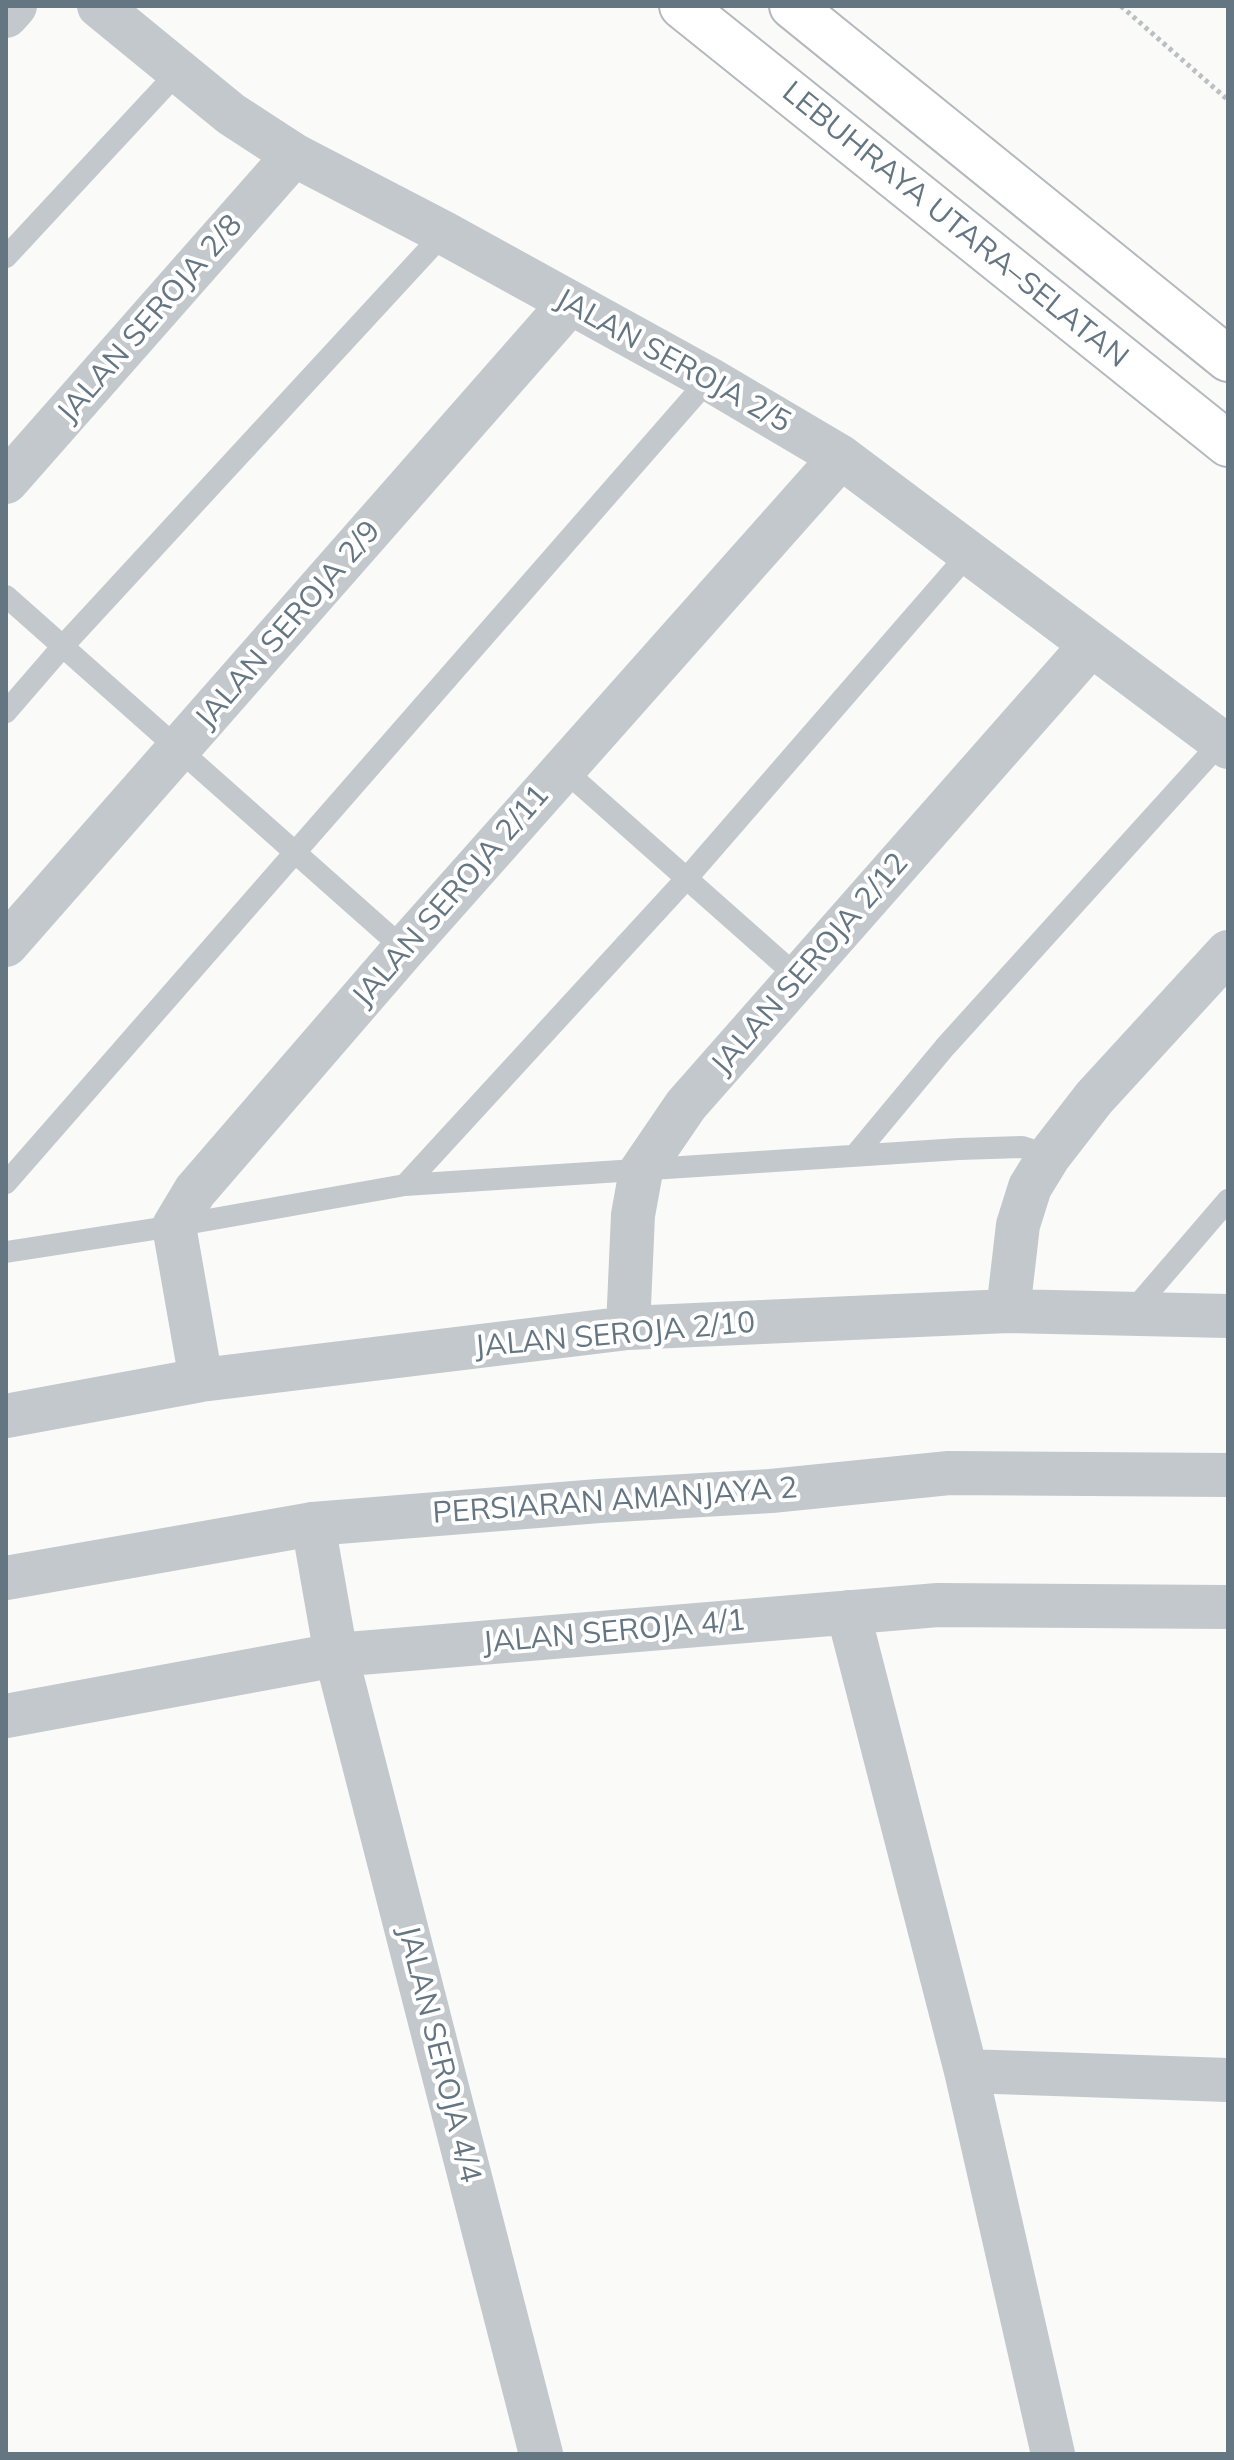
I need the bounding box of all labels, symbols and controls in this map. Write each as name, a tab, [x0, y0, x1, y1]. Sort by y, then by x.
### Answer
street label: LEBUHRAYA UTARA–SELATAN	[775, 74, 1135, 376]
street label: JALAN SEROJA 2/8	[50, 208, 250, 430]
street label: JALAN SEROJA 2/5	[549, 281, 797, 441]
street label: JALAN SEROJA 2/9	[188, 514, 388, 736]
street label: JALAN SEROJA 2/11	[345, 778, 557, 1014]
street label: JALAN SEROJA 2/12	[704, 846, 916, 1082]
street label: JALAN SEROJA 2/10	[473, 1305, 757, 1365]
street label: PERSIARAN AMANJAYA 2	[431, 1470, 799, 1532]
street label: JALAN SEROJA 4/1	[481, 1603, 747, 1661]
street label: JALAN SEROJA 4/4	[390, 1922, 488, 2186]

